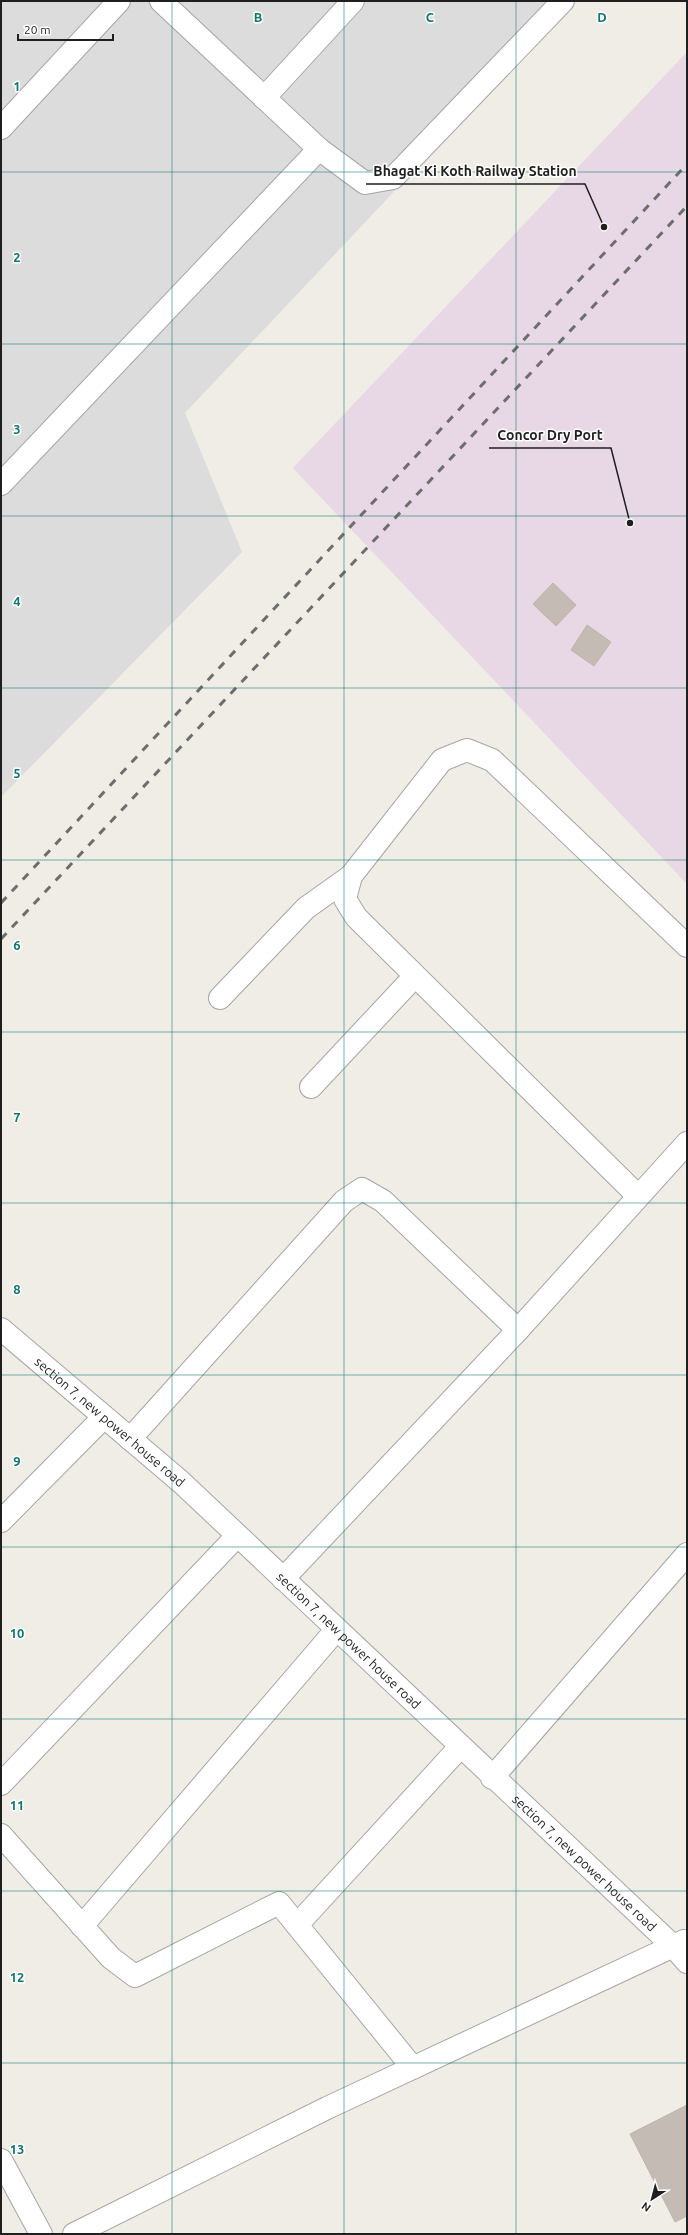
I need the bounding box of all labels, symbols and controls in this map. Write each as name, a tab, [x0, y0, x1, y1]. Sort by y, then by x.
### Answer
text: B	[254, 10, 263, 24]
text: C	[426, 10, 435, 24]
text: D	[597, 10, 607, 24]
scale bar	[18, 16, 113, 42]
text: 20 m	[24, 23, 51, 36]
text: 1	[13, 79, 21, 93]
callout: Bhagat Ki Koth Railway Station	[366, 158, 585, 184]
text: Bhagat Ki Koth Railway Station	[373, 163, 577, 179]
text: 2	[13, 250, 21, 264]
text: 3	[13, 422, 21, 436]
callout: Concor Dry Port	[489, 422, 611, 448]
text: Concor Dry Port	[497, 427, 603, 443]
text: 4	[13, 594, 21, 608]
text: 5	[13, 766, 21, 780]
text: 6	[13, 938, 21, 952]
text: 7	[13, 1110, 21, 1124]
text: 8	[13, 1282, 21, 1296]
street label: section 7, new power house road	[32, 1354, 188, 1489]
text: 9	[13, 1454, 21, 1468]
street label: section 7, new power house road	[274, 1569, 424, 1711]
text: 10	[10, 1626, 24, 1640]
street label: section 7, new power house road	[510, 1792, 659, 1934]
text: 11	[10, 1798, 24, 1812]
text: 12	[10, 1970, 24, 1984]
text: 13	[10, 2142, 24, 2156]
north arrow	[632, 2179, 672, 2219]
text: N	[639, 2200, 653, 2214]

